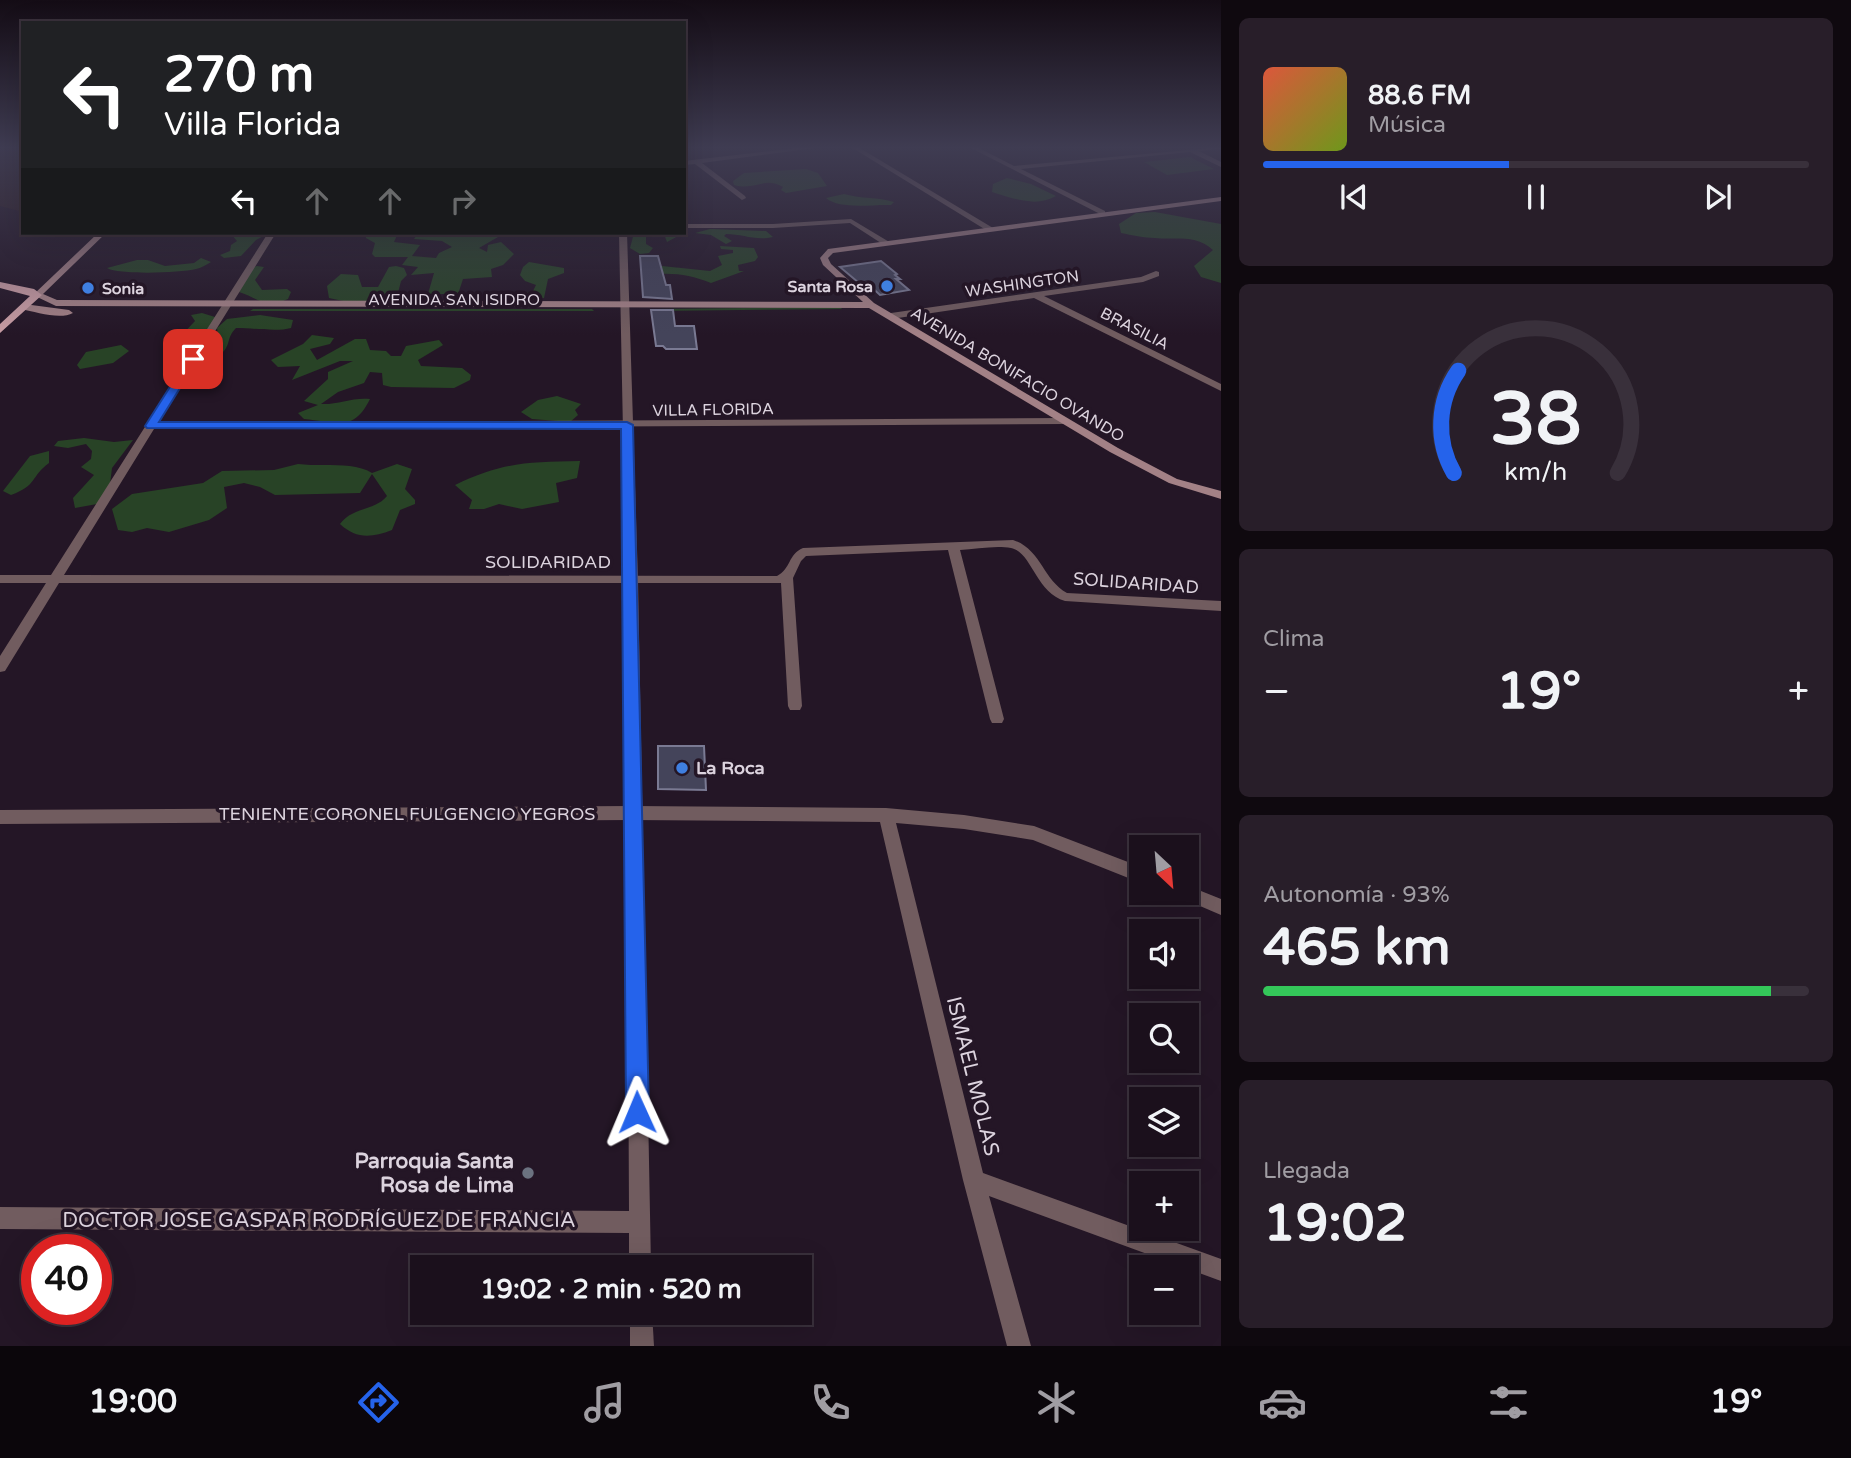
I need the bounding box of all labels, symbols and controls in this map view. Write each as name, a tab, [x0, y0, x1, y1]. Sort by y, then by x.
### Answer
text: 270 m	[164, 46, 314, 105]
icon: left	[49, 49, 140, 140]
text: 88.6 FM	[1368, 80, 1471, 111]
text: Villa Florida	[164, 106, 341, 144]
text: Música	[1368, 111, 1446, 139]
icon: previous	[1335, 178, 1373, 216]
icon: pause	[1517, 178, 1555, 216]
icon: next	[1699, 178, 1737, 216]
icon: left	[225, 182, 263, 220]
icon: ahead	[298, 182, 336, 220]
icon: ahead	[371, 182, 409, 220]
icon: right	[444, 182, 482, 220]
street label: WASHINGTON	[964, 266, 1080, 302]
place label: Santa Rosa	[788, 277, 873, 297]
marker: Santa Rosa	[879, 278, 895, 294]
place label: Sonia	[102, 279, 144, 299]
marker: Sonia	[80, 280, 96, 296]
street label: AVENIDA SAN ISIDRO	[368, 290, 540, 310]
street label: AVENIDA BONIFACIO OVANDO	[907, 303, 1128, 447]
street label: BRASILIA	[1097, 303, 1172, 355]
pin	[163, 329, 223, 389]
icon: arrive	[174, 340, 212, 378]
text: 38	[1490, 377, 1582, 465]
street label: VILLA FLORIDA	[652, 399, 774, 421]
text: km/h	[1505, 457, 1567, 487]
street label: SOLIDARIDAD	[485, 551, 611, 573]
street label: SOLIDARIDAD	[1072, 568, 1200, 598]
text: Clima	[1263, 625, 1324, 653]
text: 19°	[1496, 660, 1581, 723]
text: −	[1263, 669, 1290, 715]
text: +	[1788, 669, 1809, 715]
place label: La Roca	[696, 757, 765, 779]
marker: La Roca	[674, 760, 690, 776]
street label: TENIENTE CORONEL FULGENCIO YEGROS	[219, 803, 595, 825]
north arrow	[1129, 835, 1199, 905]
map controls	[1129, 835, 1199, 1325]
text: Autonomía · 93%	[1263, 881, 1450, 909]
text: 465 km	[1263, 916, 1451, 979]
button: sound	[1129, 919, 1199, 989]
street label: ISMAEL MOLAS	[941, 994, 1004, 1158]
button: search	[1129, 1003, 1199, 1073]
position arrow	[600, 1075, 674, 1149]
button: layers	[1129, 1087, 1199, 1157]
place label: Parroquia Santa Rosa de Lima	[354, 1149, 514, 1198]
text: Llegada	[1263, 1157, 1350, 1185]
marker: Parroquia Santa Rosa de Lima	[520, 1165, 536, 1181]
button: +	[1129, 1171, 1199, 1241]
text: 19:02	[1263, 1192, 1407, 1255]
street label: DOCTOR JOSE GASPAR RODRÍGUEZ DE FRANCIA	[62, 1208, 576, 1233]
speed limit sign: 40	[21, 1234, 112, 1325]
button: −	[1129, 1255, 1199, 1325]
text: 19:02 · 2 min · 520 m	[480, 1274, 742, 1305]
icon: directions	[354, 1378, 403, 1427]
icon: music	[580, 1378, 629, 1427]
icon: phone	[806, 1378, 855, 1427]
icon: climate	[1032, 1378, 1081, 1427]
icon: car	[1258, 1378, 1307, 1427]
icon: filters	[1484, 1378, 1533, 1427]
text: 19:00	[88, 1383, 177, 1421]
text: 19°	[1710, 1383, 1762, 1421]

